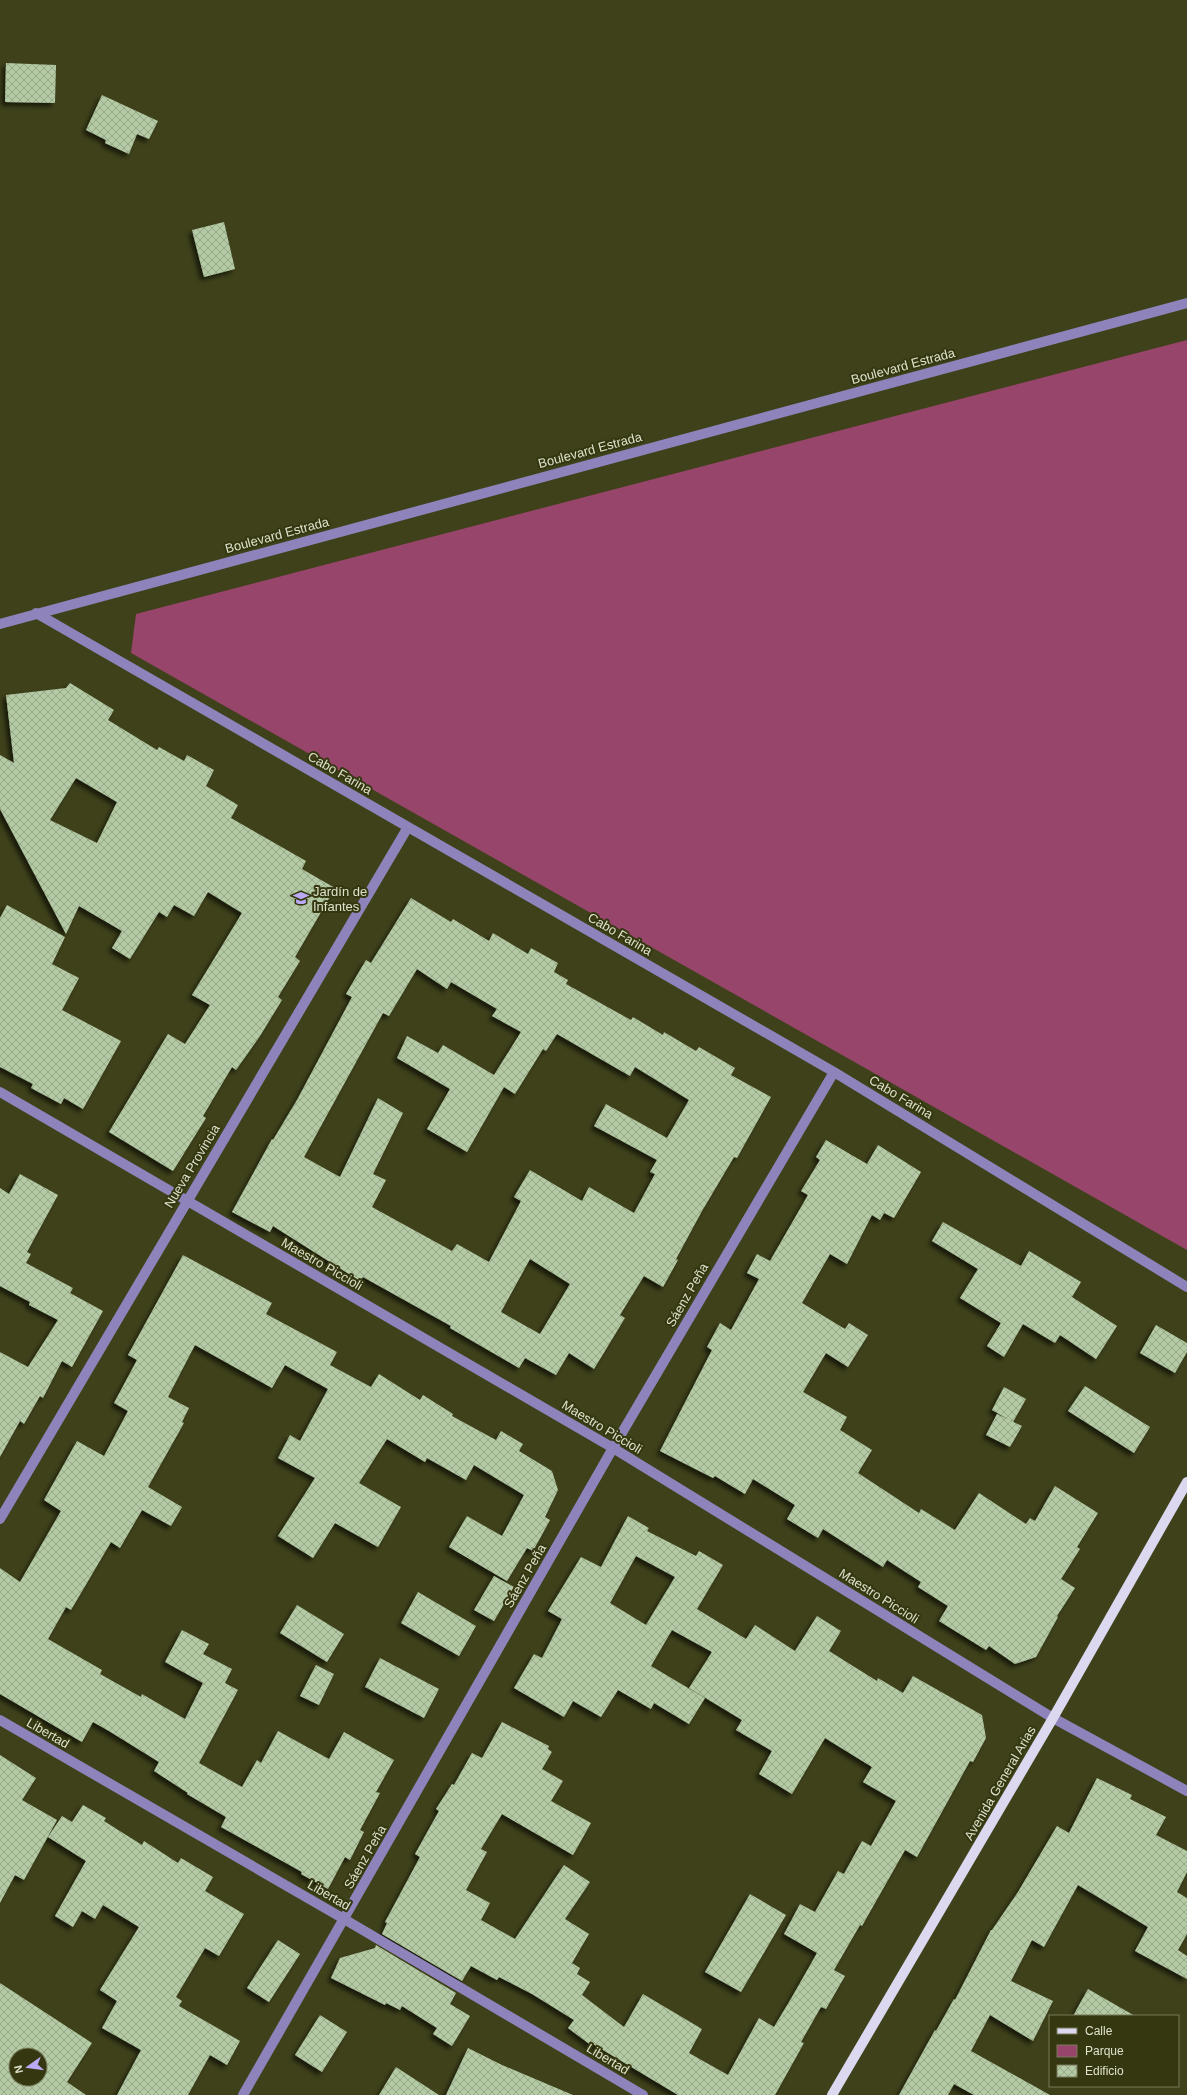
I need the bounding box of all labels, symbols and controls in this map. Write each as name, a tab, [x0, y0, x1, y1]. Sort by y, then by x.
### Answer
street label: Boulevard Estrada	[849, 345, 957, 387]
street label: Boulevard Estrada	[536, 429, 644, 471]
street label: Boulevard Estrada	[223, 514, 331, 556]
street label: Cabo Farina	[305, 749, 375, 798]
place label: Jardín de Infantes	[313, 884, 367, 914]
school or university icon: Jardín de Infantes	[292, 889, 310, 907]
street label: Cabo Farina	[585, 910, 655, 959]
street label: Cabo Farina	[866, 1072, 936, 1122]
street label: Nueva Provincia	[161, 1121, 223, 1210]
street label: Maestro Piccioli	[279, 1235, 365, 1293]
street label: Sáenz Peña	[663, 1260, 712, 1329]
street label: Maestro Piccioli	[559, 1397, 645, 1457]
street label: Sáenz Peña	[501, 1541, 550, 1610]
street label: Maestro Piccioli	[836, 1566, 922, 1627]
street label: Libertad	[24, 1715, 72, 1751]
street label: Avenida General Arias	[961, 1723, 1039, 1843]
street label: Sáenz Peña	[341, 1822, 390, 1891]
street label: Libertad	[305, 1877, 353, 1913]
legend	[1049, 2015, 1179, 2087]
text: Calle	[1085, 2024, 1113, 2038]
street label: Libertad	[584, 2040, 632, 2078]
text: Parque	[1085, 2044, 1124, 2058]
north arrow	[8, 2047, 48, 2087]
text: N	[12, 2064, 25, 2075]
text: Edificio	[1085, 2064, 1124, 2078]

